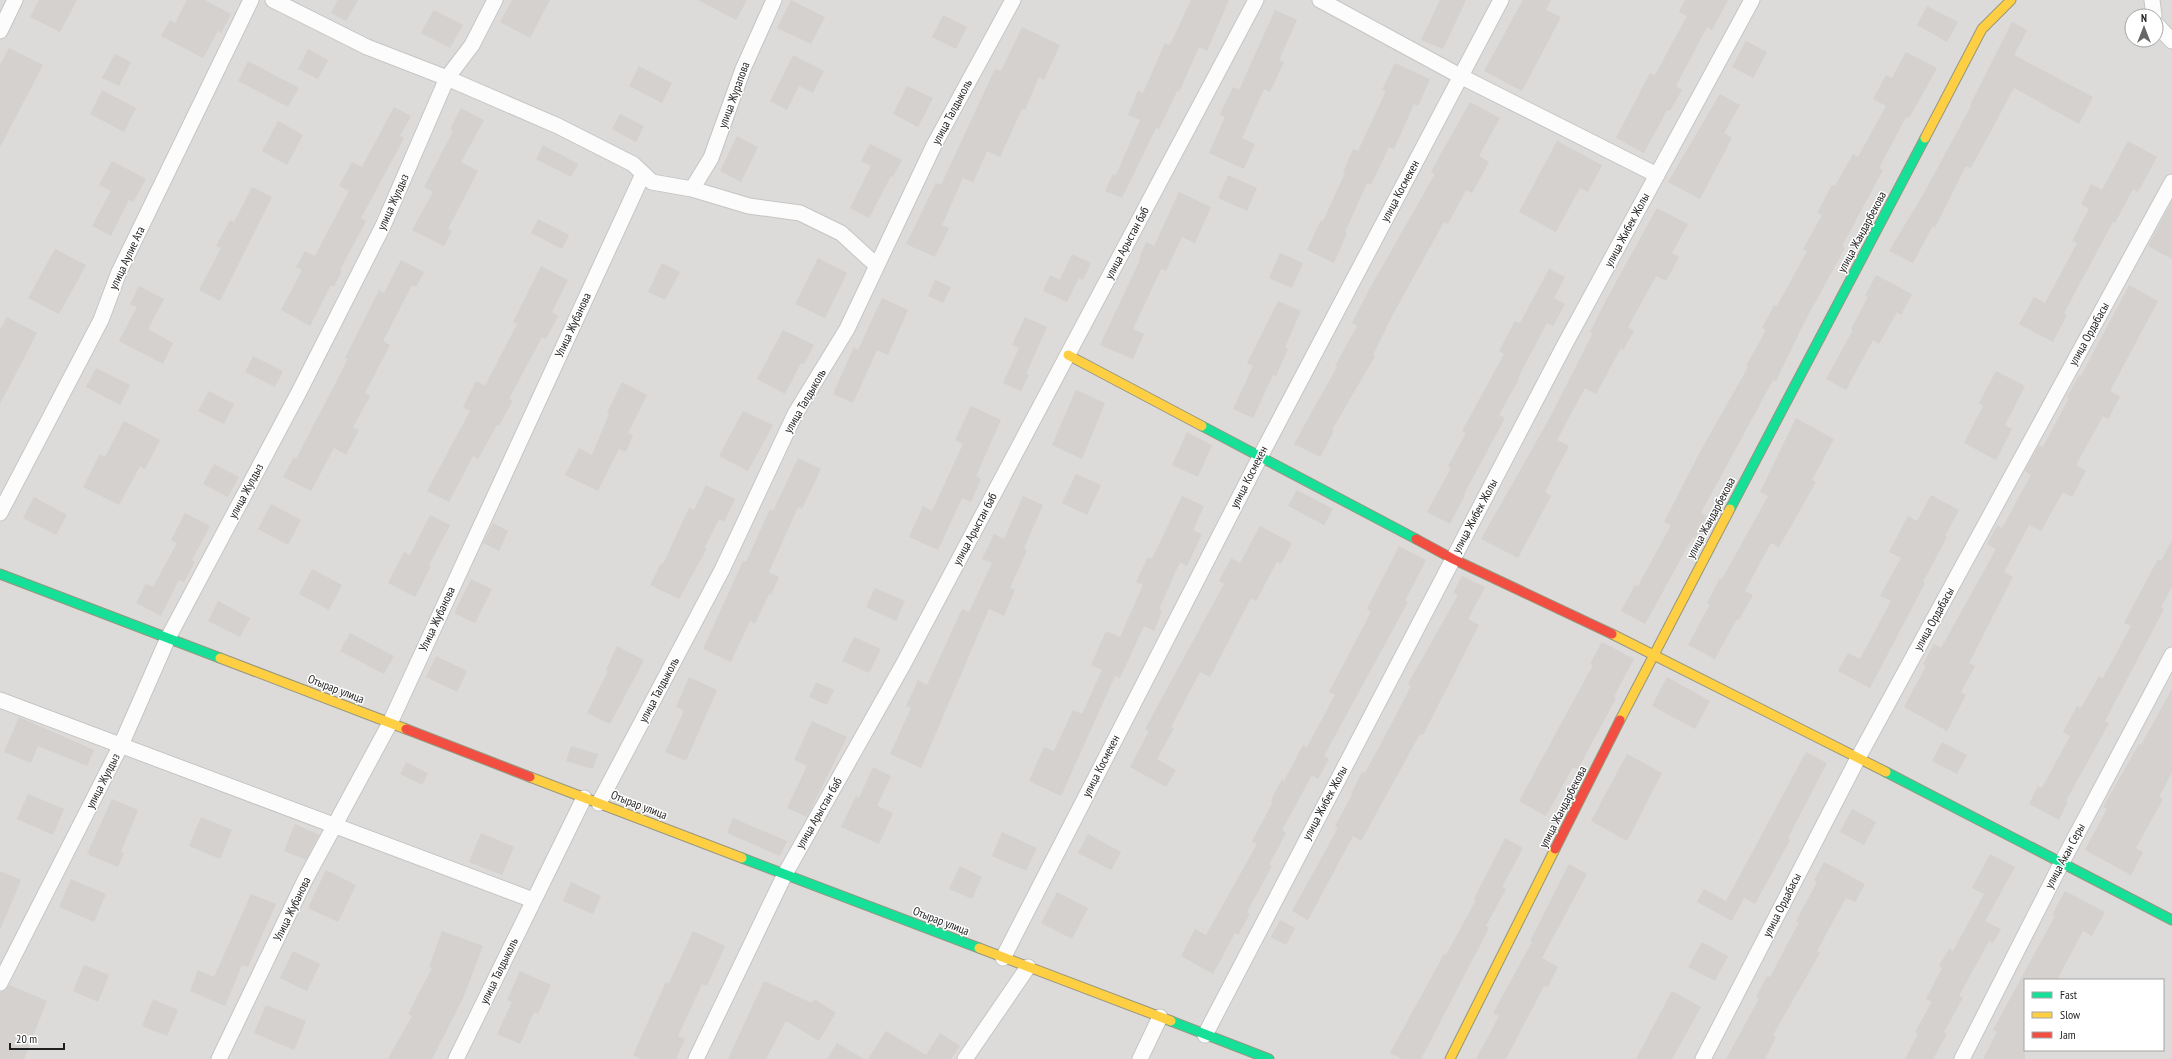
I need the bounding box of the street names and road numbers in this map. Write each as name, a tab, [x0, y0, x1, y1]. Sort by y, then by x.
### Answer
street label: улица Журапова	[715, 59, 753, 130]
street label: улица Талдыколь	[928, 76, 975, 147]
street label: улица Космекен	[1377, 157, 1422, 224]
street label: улица Жулдыз	[373, 171, 412, 232]
street label: улица Жандарбекова	[1834, 188, 1889, 275]
street label: улица Жибек Жолы	[1601, 190, 1652, 269]
street label: улица Арыстан баб	[1101, 204, 1152, 282]
street label: улица Аулие Ата	[105, 224, 148, 292]
street label: Улица Жубанова	[551, 290, 594, 360]
street label: улица Ордабасы	[2065, 300, 2112, 368]
street label: улица Талдыколь	[780, 366, 829, 436]
street label: улица Космекен	[1226, 443, 1271, 510]
street label: улица Жулдыз	[225, 461, 266, 521]
street label: улица Жандарбекова	[1683, 474, 1738, 561]
street label: улица Жибек Жолы	[1449, 476, 1500, 555]
street label: улица Арыстан баб	[949, 490, 1000, 568]
street label: Улица Жубанова	[415, 584, 458, 654]
street label: улица Ордабасы	[1910, 585, 1957, 653]
street label: улица Талдыколь	[635, 654, 682, 725]
street label: Отырар улица	[306, 671, 367, 706]
street label: улица Космекен	[1078, 732, 1123, 799]
street label: улица Жулдыз	[82, 751, 123, 811]
street label: улица Жибек Жолы	[1299, 763, 1350, 842]
street label: улица Жандарбекова	[1535, 763, 1590, 850]
street label: улица Арыстан баб	[792, 774, 845, 851]
street label: Отырар улица	[609, 787, 670, 822]
street label: улица Акан Серы	[2041, 821, 2088, 891]
street label: улица Ордабасы	[1759, 870, 1804, 939]
street label: Улица Жубанова	[270, 874, 314, 943]
street label: Отырар улица	[911, 903, 972, 938]
street label: улица Талдыколь	[476, 935, 521, 1006]

